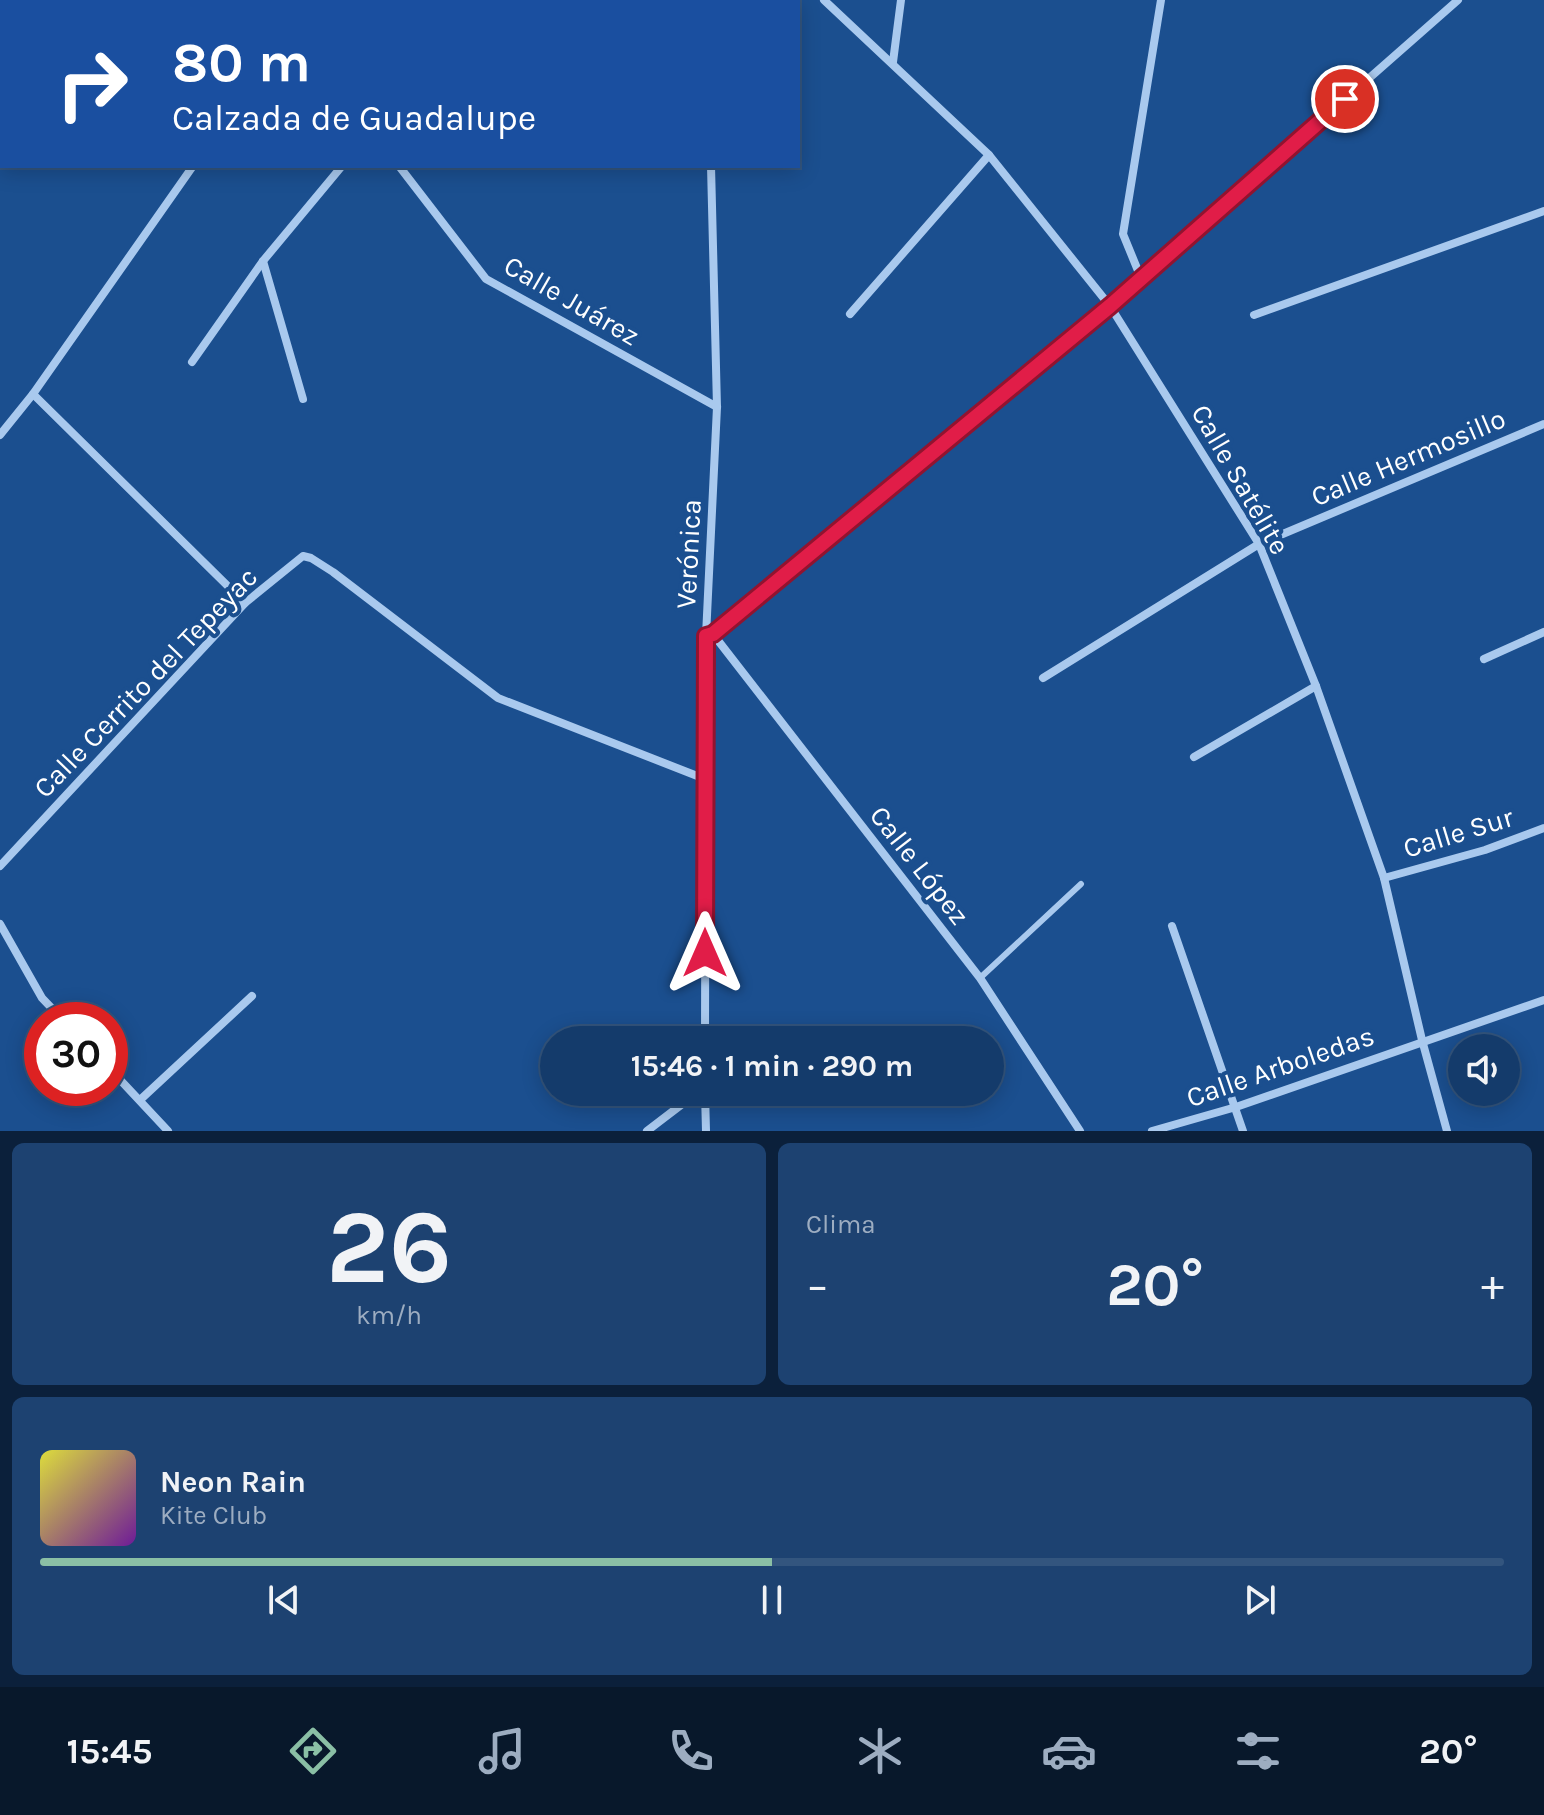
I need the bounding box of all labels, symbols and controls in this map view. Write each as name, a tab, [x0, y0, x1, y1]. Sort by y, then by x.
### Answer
text: 80 m	[172, 30, 311, 95]
icon: right	[40, 32, 144, 136]
pin	[1311, 65, 1379, 133]
icon: arrive	[1323, 77, 1367, 121]
text: Calzada de Guadalupe	[172, 97, 536, 139]
street label: Calle Juárez	[498, 248, 645, 352]
street label: Calle Satélite	[1184, 398, 1297, 560]
street label: Calle Hermosillo	[1306, 402, 1510, 513]
street label: Verónica	[669, 498, 708, 610]
street label: Calle Cerrito del Tepeyac	[27, 560, 264, 804]
street label: Calle López	[863, 799, 976, 931]
street label: Calle Sur	[1399, 800, 1518, 865]
position arrow	[663, 911, 747, 995]
speed limit sign: 30	[24, 1002, 128, 1106]
street label: Calle Arboledas	[1182, 1019, 1378, 1114]
map controls	[1448, 1034, 1520, 1106]
button: sound	[1448, 1034, 1520, 1106]
text: 15:46 · 1 min · 290 m	[631, 1048, 913, 1084]
text: 26	[326, 1187, 452, 1308]
text: Clima	[806, 1209, 876, 1240]
text: 20°	[1106, 1250, 1204, 1320]
text: −	[806, 1260, 829, 1311]
text: +	[1481, 1260, 1504, 1311]
text: km/h	[356, 1300, 422, 1331]
text: Neon Rain	[160, 1464, 306, 1500]
text: Kite Club	[160, 1500, 267, 1531]
icon: previous	[262, 1578, 306, 1622]
icon: pause	[750, 1578, 794, 1622]
icon: next	[1238, 1578, 1282, 1622]
icon: directions	[285, 1723, 341, 1779]
icon: music	[474, 1723, 530, 1779]
icon: phone	[663, 1723, 719, 1779]
icon: climate	[852, 1723, 908, 1779]
icon: car	[1041, 1723, 1097, 1779]
icon: filters	[1230, 1723, 1286, 1779]
text: 15:45	[66, 1730, 152, 1772]
text: 20°	[1419, 1730, 1477, 1772]

